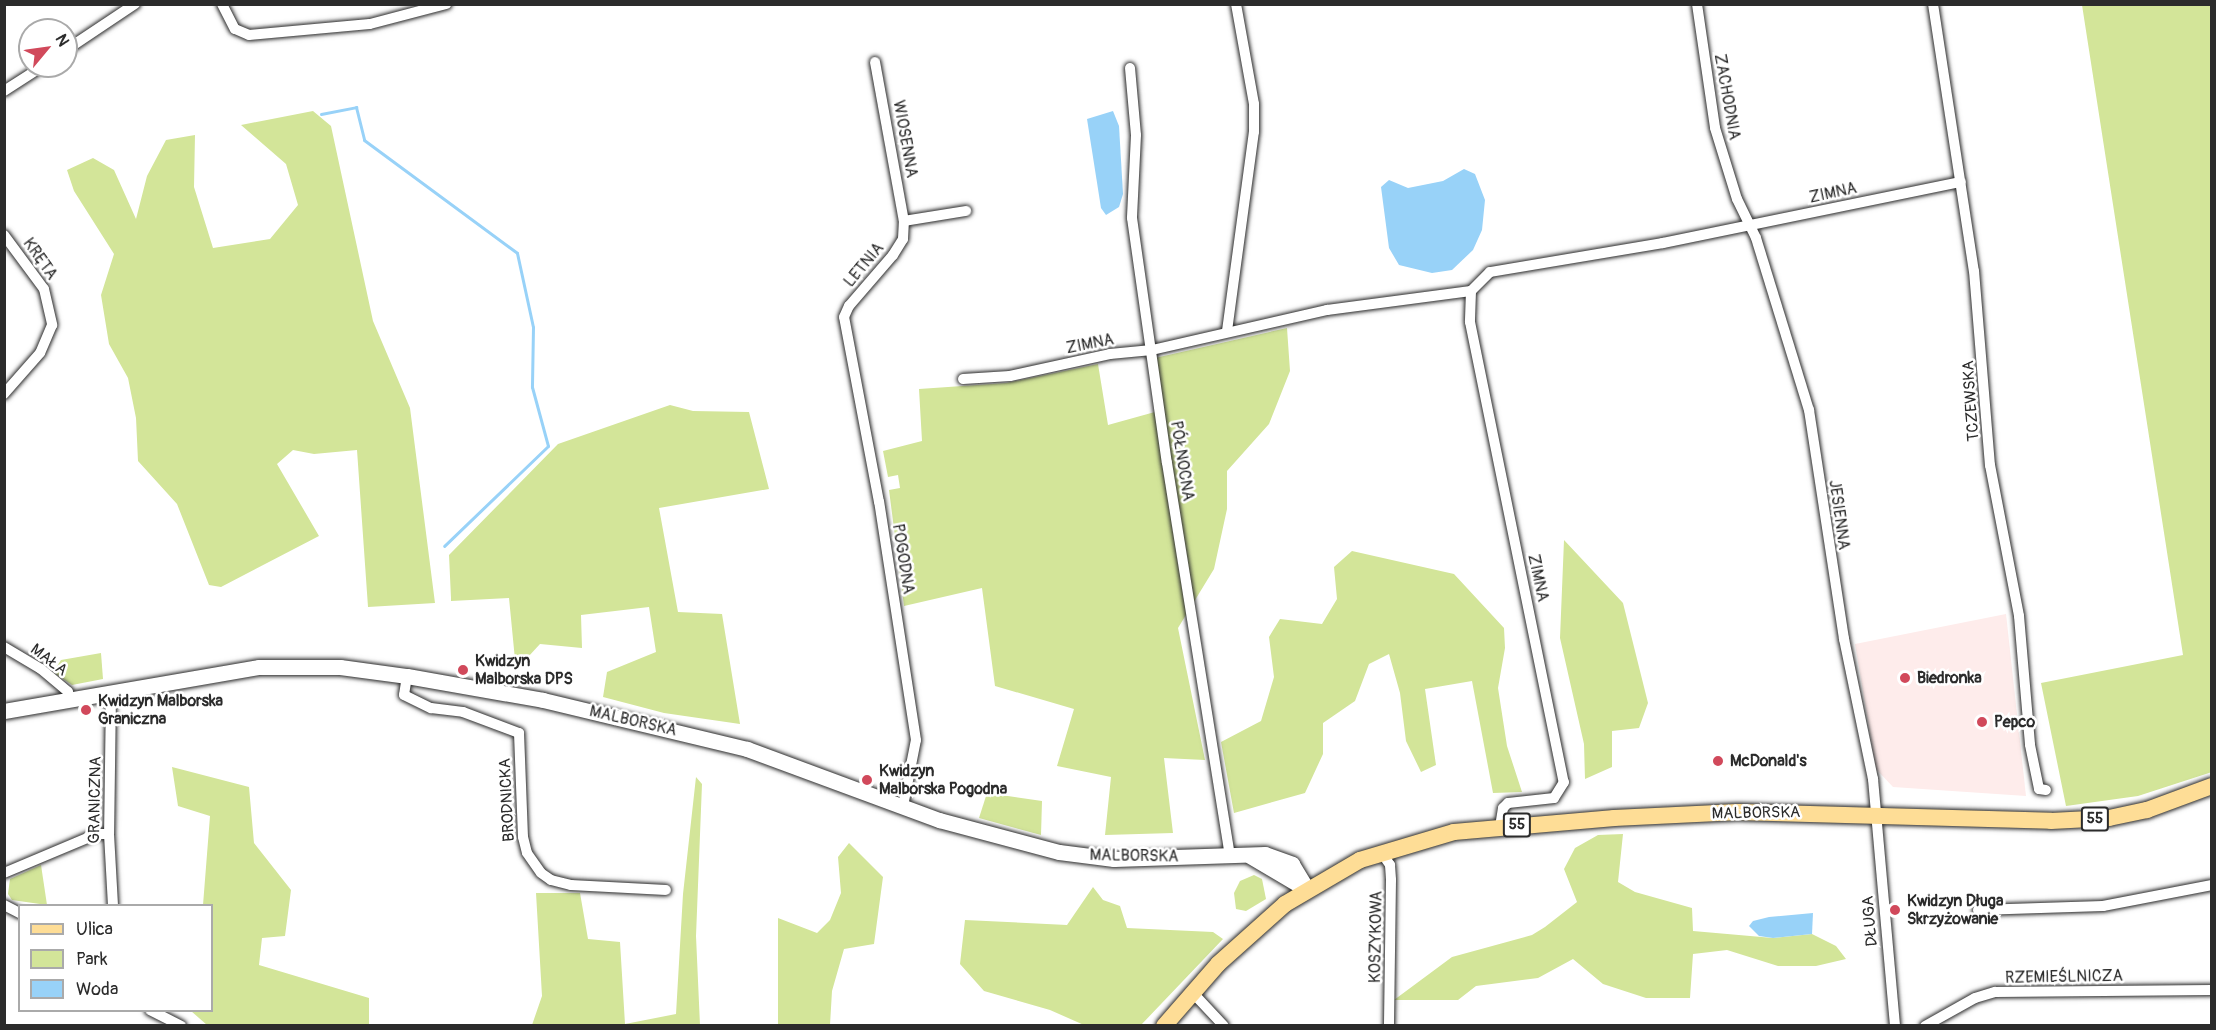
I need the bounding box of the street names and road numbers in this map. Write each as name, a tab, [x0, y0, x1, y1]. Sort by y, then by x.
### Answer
street label: ZACHODNIA	[1710, 52, 1744, 142]
street label: WIOSENNA	[889, 99, 921, 179]
street label: ZIMNA	[1807, 179, 1859, 207]
street label: KRĘTA	[19, 234, 61, 284]
street label: LETNIA	[840, 239, 888, 291]
street label: ZIMNA	[1065, 330, 1115, 358]
street label: TCZEWSKA	[1959, 360, 1983, 442]
street label: PÓŁNOCNA	[1166, 420, 1198, 502]
street label: JESIENNA	[1825, 479, 1853, 551]
street label: POGODNA	[888, 522, 918, 596]
street label: ZIMNA	[1524, 552, 1552, 604]
street label: MAŁA	[27, 640, 71, 680]
street label: MALBORSKA	[588, 702, 678, 740]
street label: GRANICZNA	[85, 756, 105, 844]
street label: BRODNICKA	[495, 758, 519, 842]
street label: MALBORSKA	[1711, 803, 1801, 823]
road number: 55	[2080, 807, 2110, 831]
road number: 55	[1502, 813, 1532, 837]
street label: MALBORSKA	[1089, 846, 1179, 866]
street label: KOSZYKOWA	[1366, 891, 1386, 983]
street label: DŁUGA	[1858, 895, 1882, 947]
street label: RZEMIEŚLNICZA	[2005, 966, 2123, 988]

